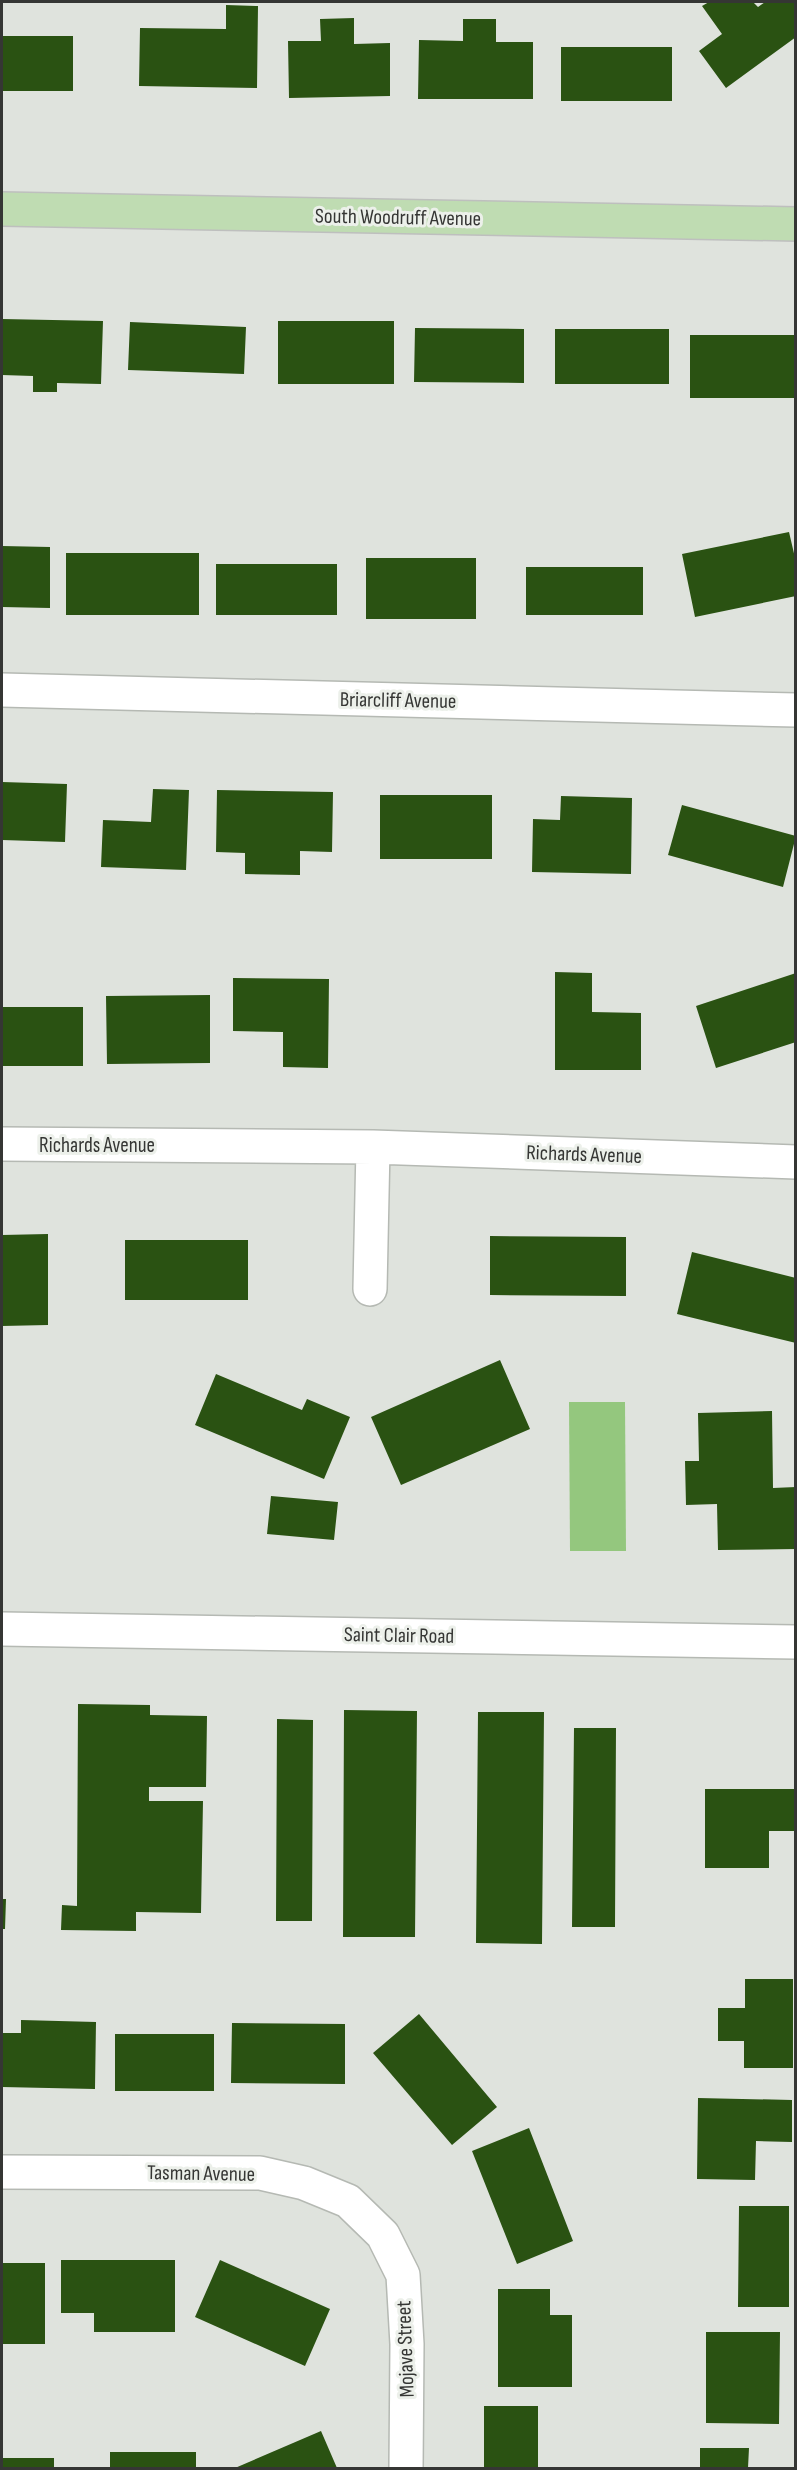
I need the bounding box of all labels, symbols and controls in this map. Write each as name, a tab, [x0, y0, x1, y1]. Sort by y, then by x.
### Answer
street label: South Woodruff Avenue	[315, 204, 481, 231]
street label: Briarcliff Avenue	[340, 687, 456, 714]
street label: Richards Avenue	[39, 1133, 155, 1158]
street label: Richards Avenue	[526, 1140, 642, 1169]
street label: Saint Clair Road	[344, 1622, 454, 1649]
street label: Tasman Avenue	[147, 2160, 255, 2187]
street label: Mojave Street	[391, 2300, 420, 2398]

